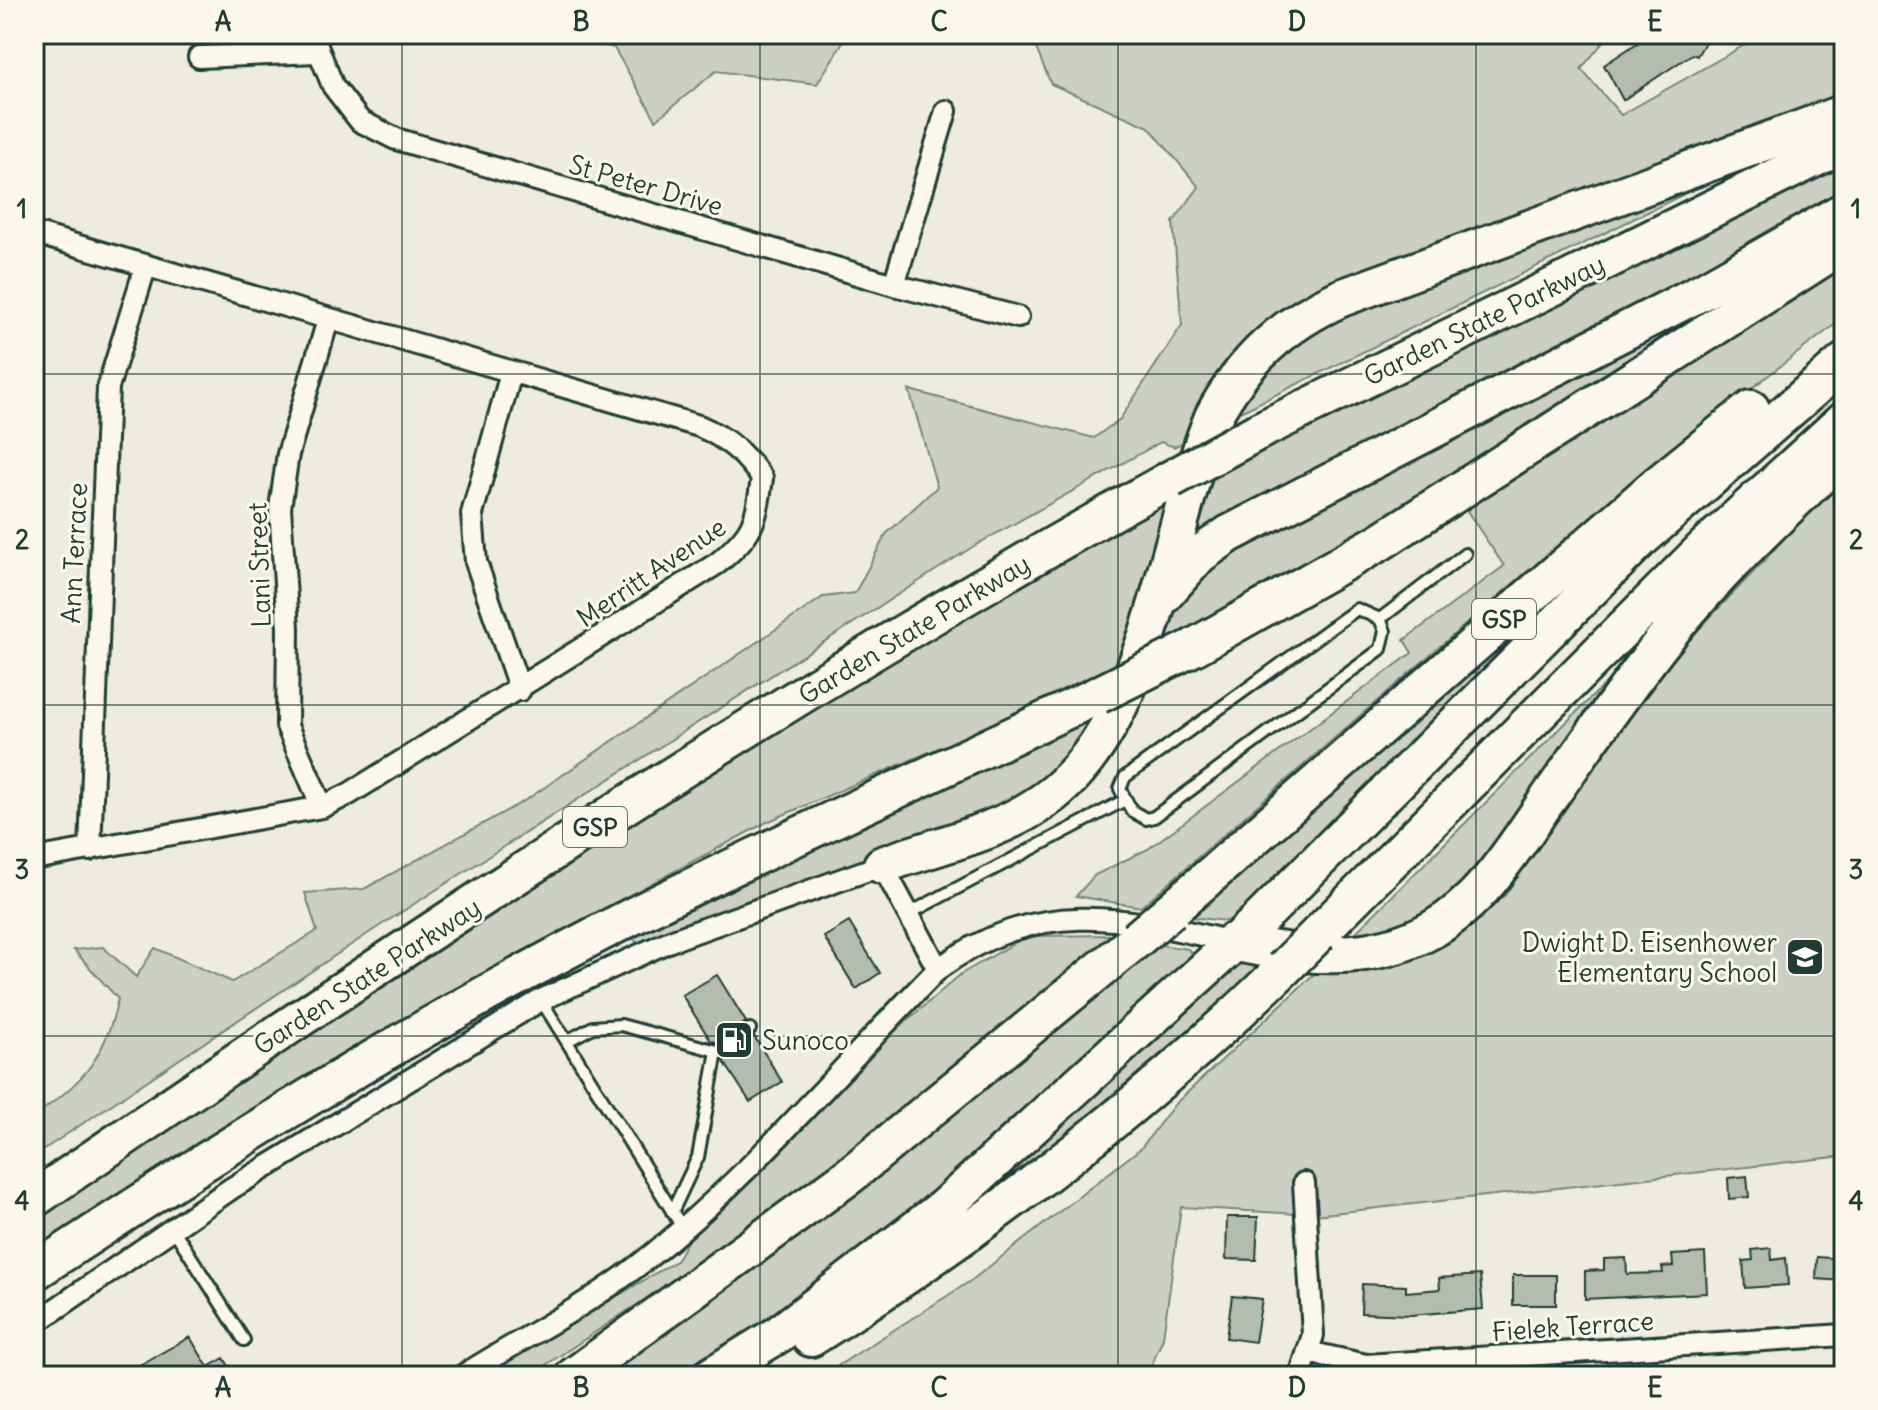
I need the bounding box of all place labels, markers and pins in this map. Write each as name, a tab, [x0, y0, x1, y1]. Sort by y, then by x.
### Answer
place label: Dwight D. Eisenhower Elementary School	[1522, 926, 1777, 989]
school or university icon: Dwight D. Eisenhower Elementary School	[1784, 936, 1826, 978]
fuel station icon: Sunoco	[713, 1019, 755, 1061]
place label: Sunoco	[762, 1024, 849, 1057]

